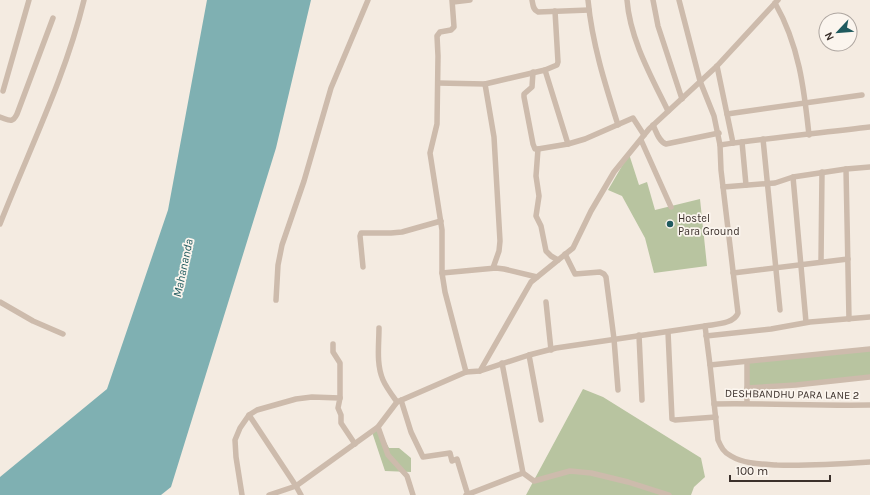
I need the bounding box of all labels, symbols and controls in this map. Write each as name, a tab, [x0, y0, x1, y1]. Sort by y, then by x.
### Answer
north arrow	[818, 12, 858, 52]
text: N	[822, 30, 837, 43]
place label: Hostel Para Ground	[678, 212, 740, 238]
marker: Hostel Para Ground	[665, 219, 675, 229]
water label: Mahananda	[170, 238, 196, 298]
street label: DESHBANDHU PARA LANE 2	[725, 387, 859, 402]
scale bar	[730, 457, 830, 483]
text: 100 m	[736, 464, 768, 478]

